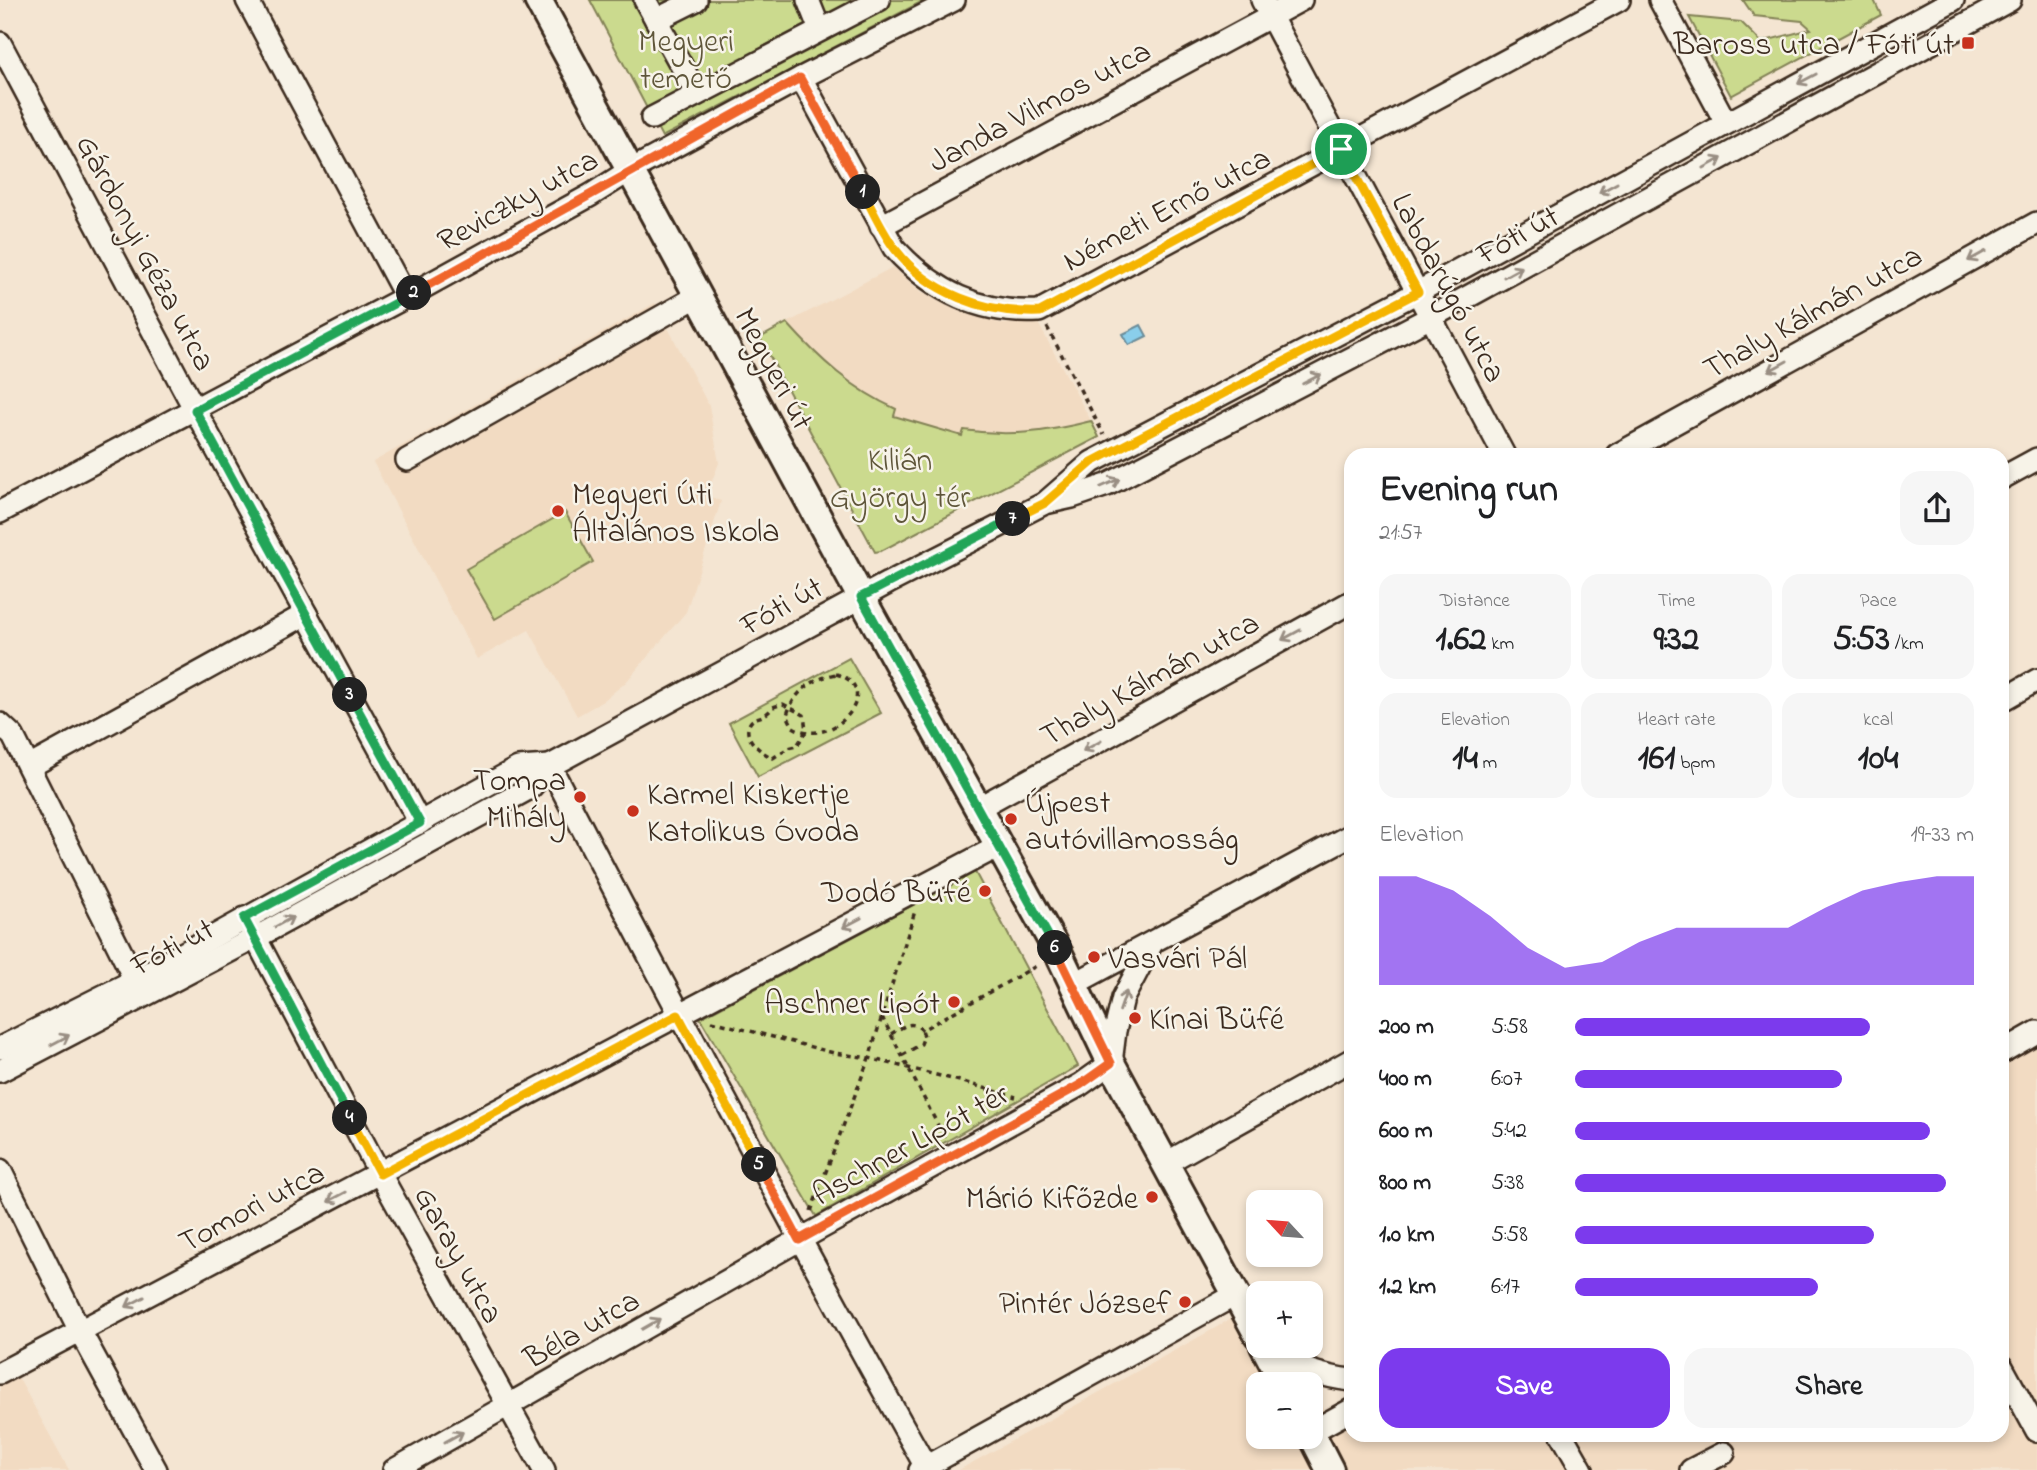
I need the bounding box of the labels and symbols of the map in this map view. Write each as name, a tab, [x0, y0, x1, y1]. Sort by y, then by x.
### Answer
park label: Megyeri temető	[638, 20, 734, 104]
place label: Baross utca / Fóti út	[1673, 23, 1954, 70]
street label: Janda Vilmos utca	[921, 30, 1160, 187]
marker: Baross utca / Fóti út	[1960, 35, 1976, 51]
one-way arrow	[1798, 72, 1818, 86]
pin	[1311, 119, 1371, 179]
street label: Gárdonyi Géza utca	[62, 127, 226, 380]
street label: Németi Ernő utca	[1055, 136, 1280, 286]
street label: Reviczky utca	[429, 138, 608, 266]
one-way arrow	[1702, 156, 1723, 169]
pin: 1	[846, 174, 880, 210]
one-way arrow	[1598, 181, 1618, 195]
street label: Labdarúgó utca	[1377, 185, 1517, 392]
street label: Fóti út	[1468, 195, 1569, 279]
street label: Thaly Kálmán utca	[1695, 234, 1932, 394]
one-way arrow	[1968, 249, 1988, 263]
one-way arrow	[1503, 265, 1523, 279]
pin: 2	[396, 276, 432, 310]
street label: Megyeri út	[720, 300, 824, 440]
one-way arrow	[1768, 360, 1789, 373]
one-way arrow	[1302, 371, 1322, 385]
park label: Kilián György tér	[830, 439, 970, 523]
place label: Megyeri Úti Általános Iskola	[572, 473, 780, 557]
one-way arrow	[1099, 476, 1120, 489]
pin: 7	[996, 502, 1030, 536]
marker: Megyeri Úti Általános Iskola	[550, 503, 566, 519]
street label: Fóti út	[732, 566, 833, 650]
street label: Thaly Kálmán utca	[1032, 601, 1269, 761]
one-way arrow	[1282, 628, 1302, 642]
pin: 3	[332, 678, 368, 712]
one-way arrow	[1083, 739, 1103, 753]
place label: Tompa Mihály	[473, 759, 566, 843]
place label: Karmel Kiskertje Katolikus Óvoda	[647, 773, 859, 857]
place label: Újpest autóvillamosság	[1025, 781, 1239, 865]
marker: Tompa Mihály	[572, 789, 588, 805]
marker: Karmel Kiskertje Katolikus Óvoda	[625, 803, 641, 819]
marker: Újpest autóvillamosság	[1003, 811, 1019, 827]
place label: Dodó Büfé	[820, 871, 972, 918]
marker: Dodó Büfé	[977, 883, 993, 899]
street label: Fóti út	[123, 908, 224, 991]
one-way arrow	[273, 915, 293, 929]
one-way arrow	[842, 917, 863, 930]
pin: 6	[1038, 930, 1072, 965]
place label: Vasvári Pál	[1107, 937, 1247, 984]
marker: Vasvári Pál	[1086, 949, 1102, 965]
place label: Aschner Lipót	[764, 982, 940, 1029]
one-way arrow	[1118, 990, 1130, 1012]
marker: Aschner Lipót	[946, 994, 962, 1010]
place label: Kínai Büfé	[1149, 998, 1285, 1045]
marker: Kínai Büfé	[1127, 1010, 1143, 1026]
one-way arrow	[50, 1032, 70, 1046]
street label: Aschner Lipót tér	[805, 1072, 1019, 1220]
pin: 4	[332, 1100, 368, 1136]
pin: 5	[742, 1148, 776, 1182]
street label: Tomori utca	[171, 1151, 334, 1267]
place label: Márió Kifőzde	[965, 1177, 1139, 1224]
street label: Garay utca	[400, 1178, 514, 1333]
marker: Márió Kifőzde	[1144, 1189, 1160, 1205]
one-way arrow	[327, 1190, 348, 1204]
north arrow	[1246, 1190, 1323, 1267]
street label: Béla utca	[515, 1279, 649, 1384]
place label: Pintér József	[999, 1282, 1171, 1329]
marker: Pintér József	[1177, 1294, 1193, 1310]
one-way arrow	[125, 1296, 146, 1309]
one-way arrow	[641, 1317, 661, 1331]
one-way arrow	[443, 1430, 463, 1444]

